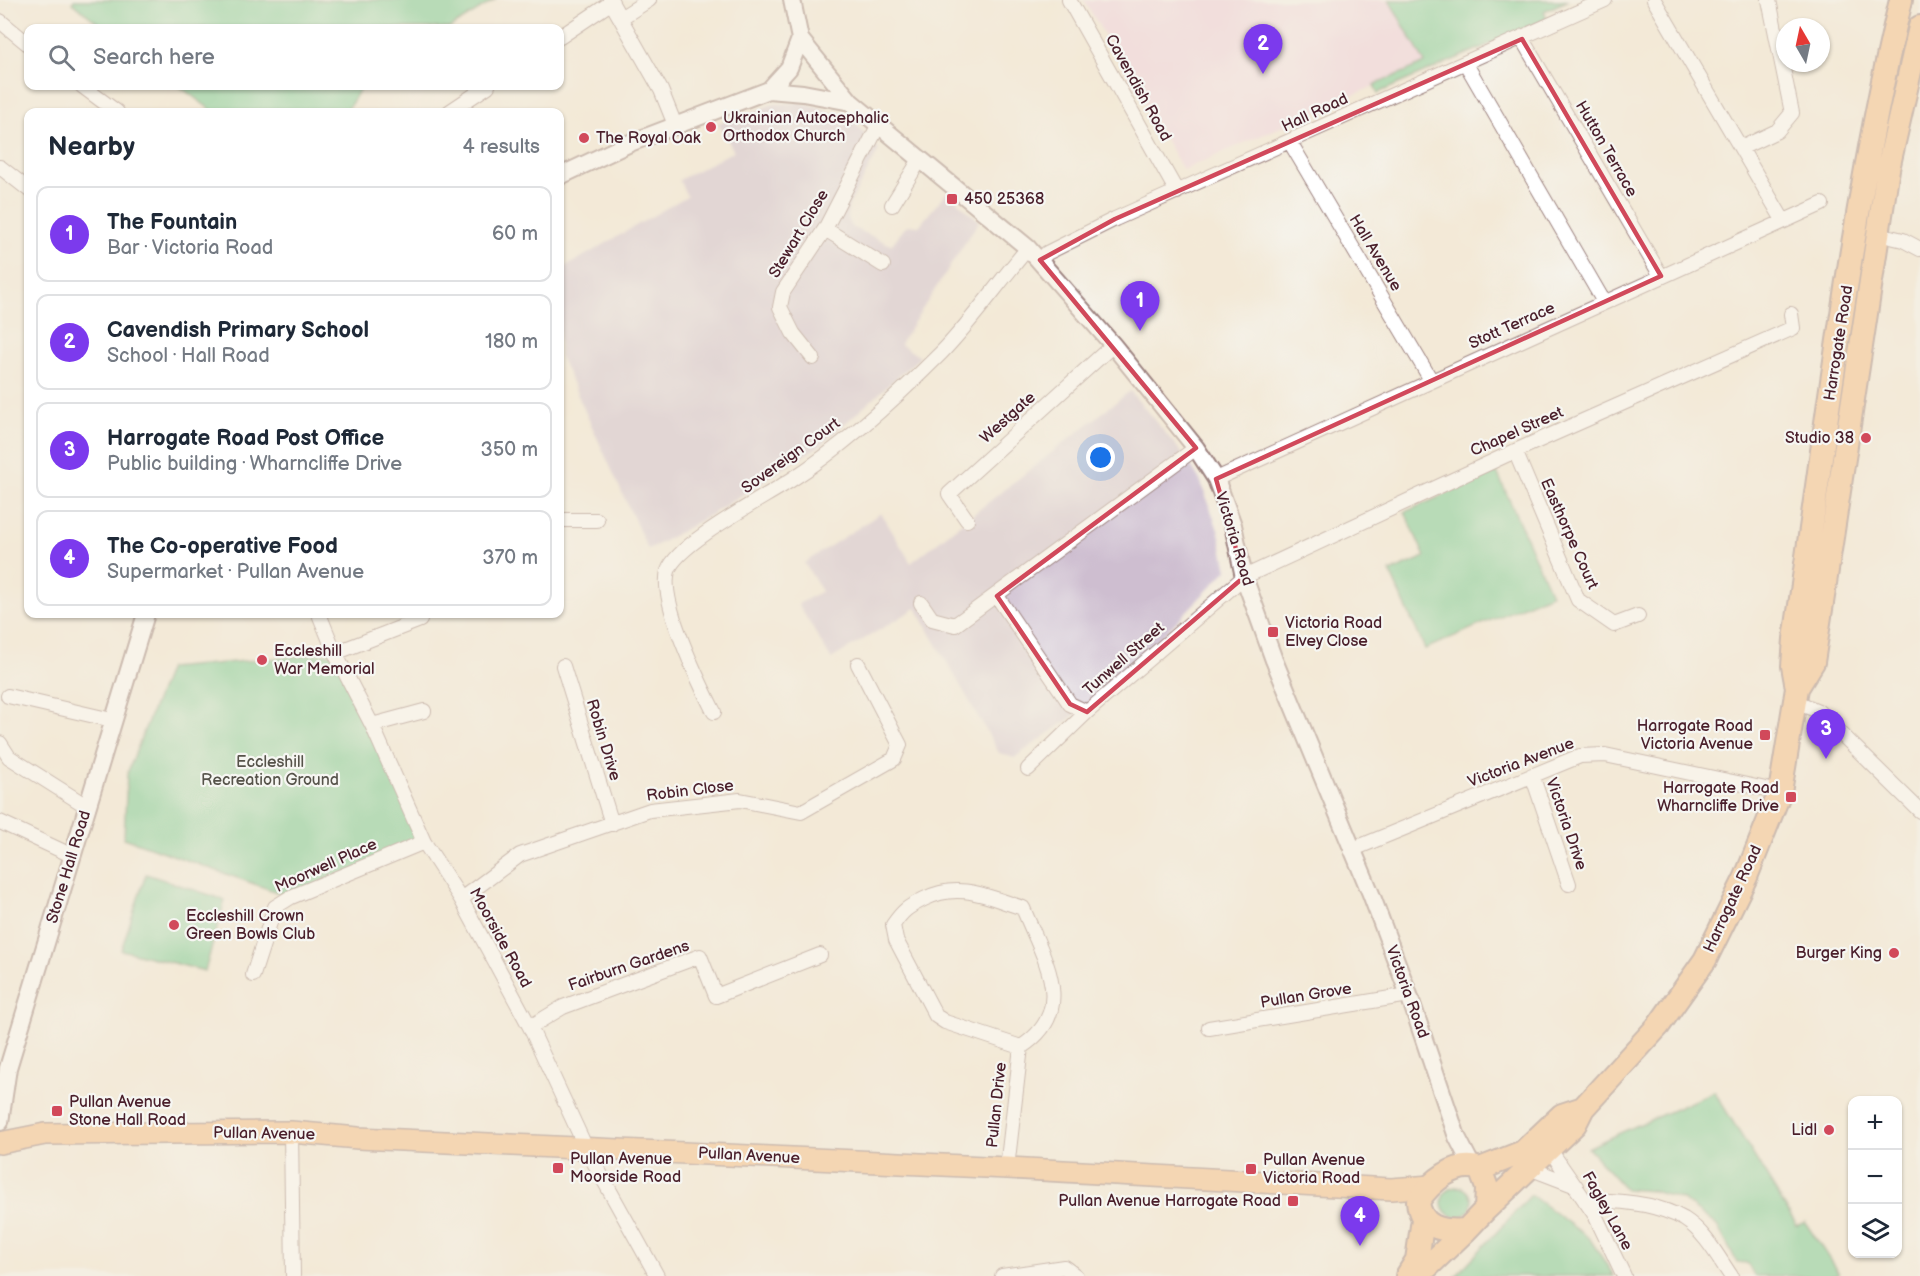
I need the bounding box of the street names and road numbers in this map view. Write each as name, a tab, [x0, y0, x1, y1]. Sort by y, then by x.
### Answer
street label: Cavendish Road	[1101, 31, 1175, 145]
street label: Hall Road	[1279, 89, 1351, 137]
street label: Hutton Terrace	[1571, 98, 1641, 201]
street label: Stewart Close	[765, 186, 833, 282]
street label: Hall Avenue	[1345, 211, 1406, 295]
street label: Harrogate Road	[1821, 284, 1857, 402]
street label: Stott Terrace	[1466, 298, 1559, 353]
street label: Westgate	[976, 388, 1040, 448]
street label: Chapel Street	[1468, 403, 1566, 461]
street label: Sovereign Court	[738, 414, 844, 498]
street label: Easthorpe Court	[1536, 476, 1602, 592]
street label: Victoria Road	[1211, 490, 1257, 588]
street label: Tunwell Street	[1079, 619, 1169, 699]
street label: Robin Drive	[582, 697, 625, 784]
street label: Victoria Avenue	[1465, 734, 1577, 792]
street label: Victoria Drive	[1541, 775, 1591, 873]
street label: Robin Close	[645, 776, 735, 806]
street label: Stone Hall Road	[43, 808, 95, 926]
street label: Moorwell Place	[272, 835, 381, 897]
street label: Harrogate Road	[1700, 842, 1766, 956]
street label: Moorside Road	[465, 885, 535, 991]
street label: Fairburn Gardens	[566, 936, 692, 996]
street label: Victoria Road	[1381, 943, 1433, 1041]
street label: Pullan Grove	[1259, 979, 1353, 1013]
street label: Pullan Drive	[983, 1061, 1011, 1149]
street label: Pullan Avenue	[213, 1124, 316, 1144]
street label: Pullan Avenue	[698, 1144, 801, 1168]
street label: Fagley Lane	[1578, 1168, 1637, 1254]

